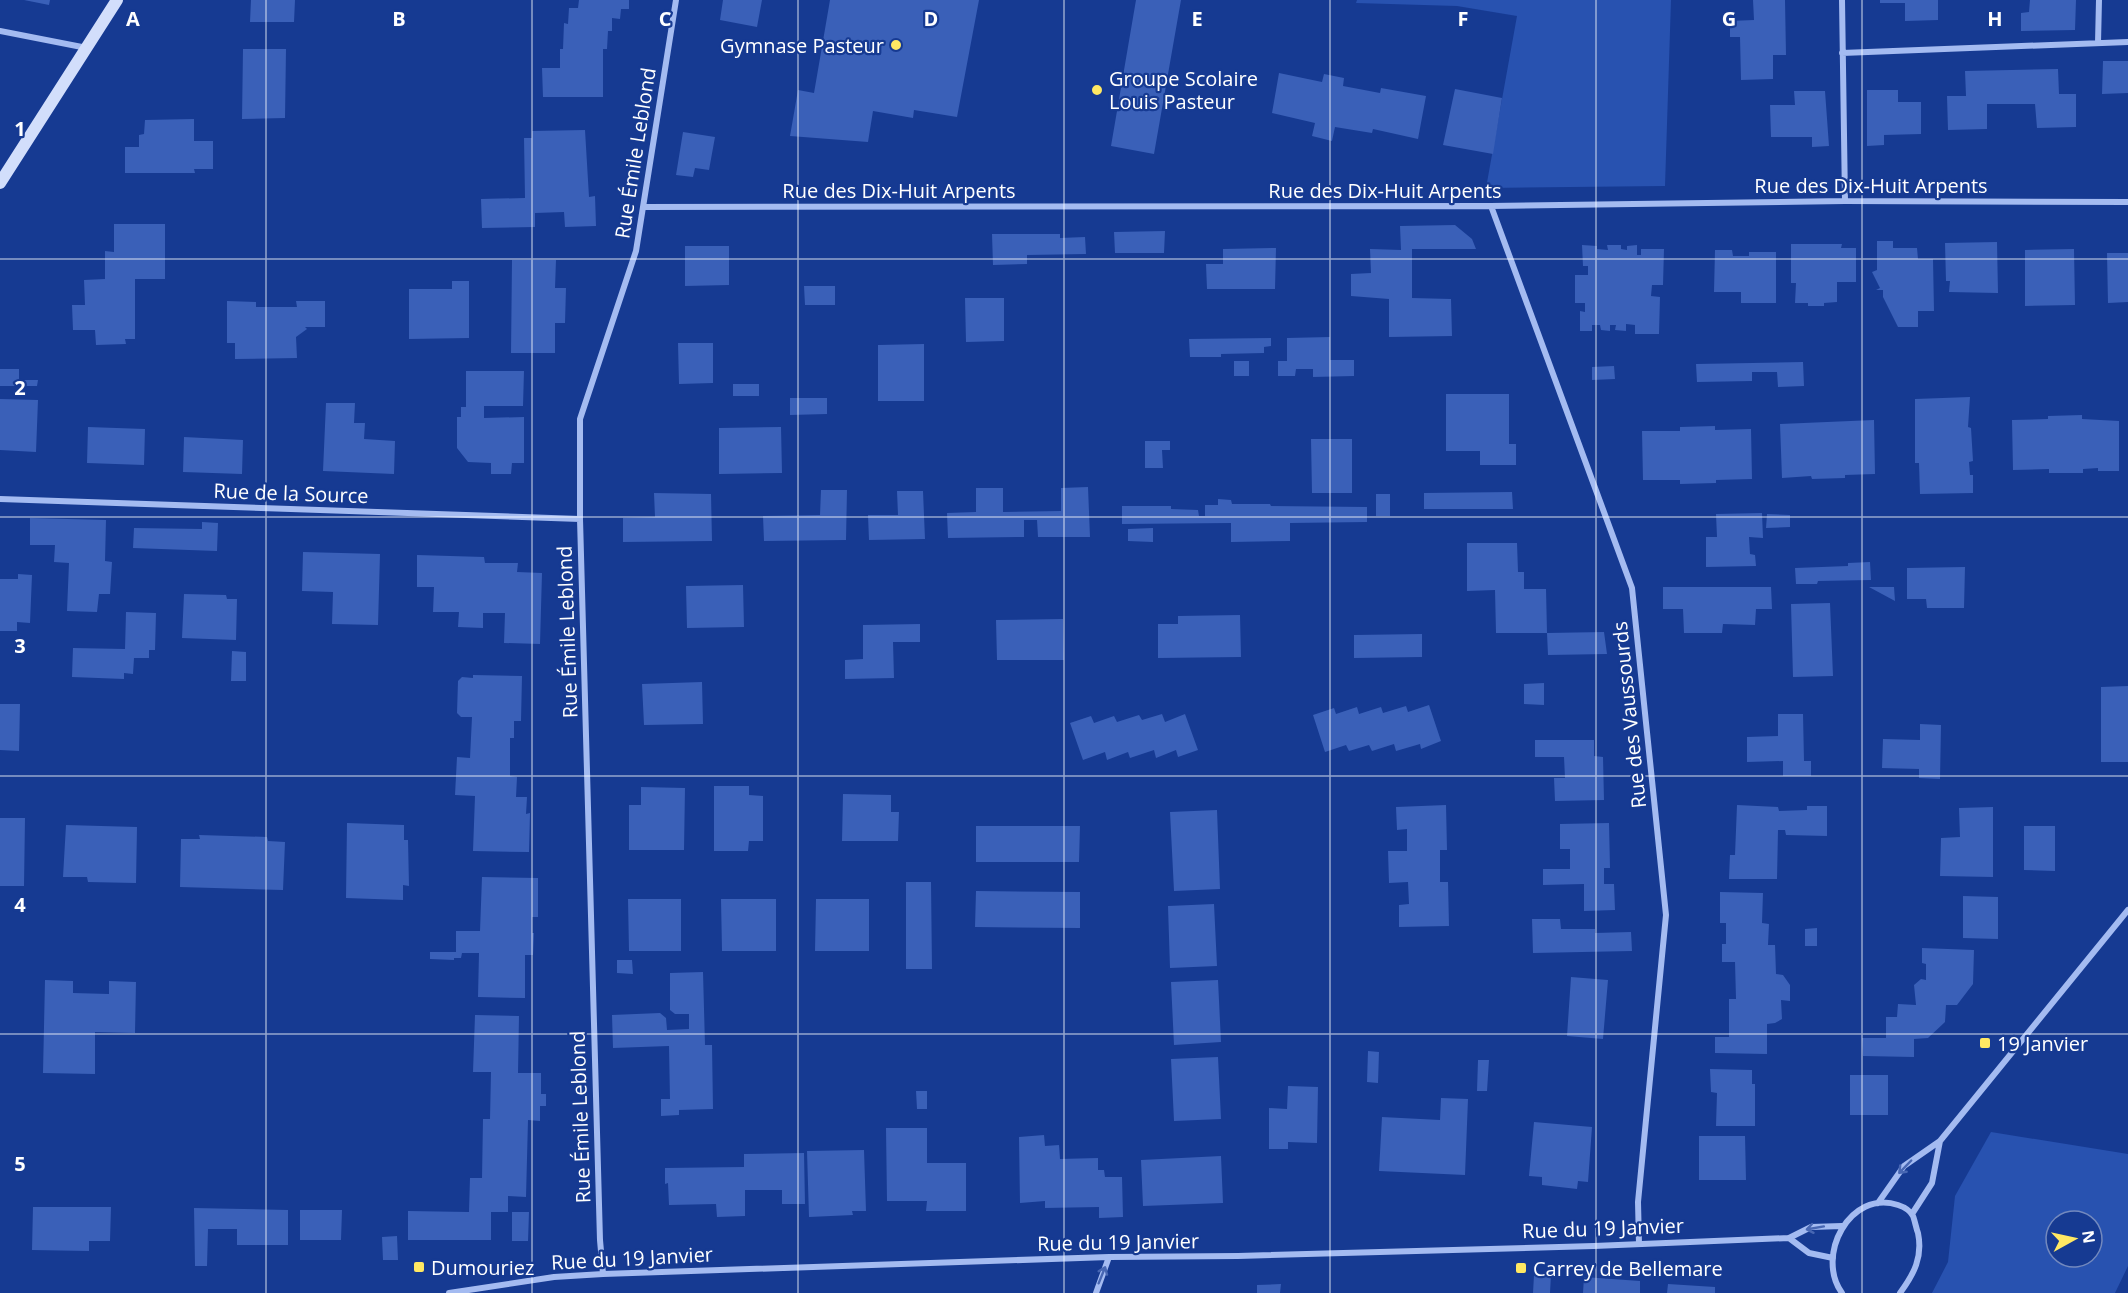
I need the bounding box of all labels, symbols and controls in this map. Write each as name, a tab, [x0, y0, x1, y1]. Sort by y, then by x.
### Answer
text: A	[126, 5, 140, 32]
text: B	[392, 5, 406, 32]
text: C	[659, 5, 672, 32]
text: D	[924, 5, 938, 32]
text: E	[1191, 5, 1203, 32]
text: F	[1458, 5, 1468, 32]
text: G	[1722, 5, 1736, 32]
text: H	[1987, 5, 2003, 32]
place label: Gymnase Pasteur	[720, 32, 884, 59]
marker: Gymnase Pasteur	[889, 38, 903, 52]
place label: Groupe Scolaire Louis Pasteur	[1109, 65, 1258, 115]
street label: Rue Émile Leblond	[608, 66, 662, 240]
marker: Groupe Scolaire Louis Pasteur	[1090, 83, 1104, 97]
text: 1	[14, 115, 26, 142]
street label: Rue des Dix-Huit Arpents	[1754, 172, 1988, 199]
street label: Rue des Dix-Huit Arpents	[782, 177, 1016, 204]
street label: Rue des Dix-Huit Arpents	[1268, 177, 1502, 204]
text: 2	[14, 374, 26, 401]
street label: Rue de la Source	[213, 477, 369, 509]
street label: Rue Émile Leblond	[550, 545, 584, 719]
street label: Rue des Vaussourds	[1606, 620, 1652, 810]
text: 3	[14, 632, 26, 659]
text: 4	[14, 891, 26, 918]
street label: Rue Émile Leblond	[563, 1030, 597, 1204]
place label: 19 Janvier	[1997, 1030, 2088, 1057]
marker: 19 Janvier	[1978, 1036, 1992, 1050]
text: 5	[14, 1150, 26, 1177]
one-way arrow	[1898, 1160, 1912, 1175]
north arrow	[2044, 1209, 2104, 1269]
street label: Rue du 19 Janvier	[1522, 1212, 1684, 1244]
one-way arrow	[1806, 1223, 1825, 1234]
street label: Rue du 19 Janvier	[1037, 1227, 1199, 1257]
text: N	[2077, 1229, 2101, 1245]
street label: Rue du 19 Janvier	[550, 1240, 714, 1276]
place label: Dumouriez	[431, 1254, 534, 1281]
place label: Carrey de Bellemare	[1533, 1255, 1723, 1282]
marker: Dumouriez	[412, 1260, 426, 1274]
marker: Carrey de Bellemare	[1514, 1261, 1528, 1275]
one-way arrow	[1097, 1266, 1108, 1284]

